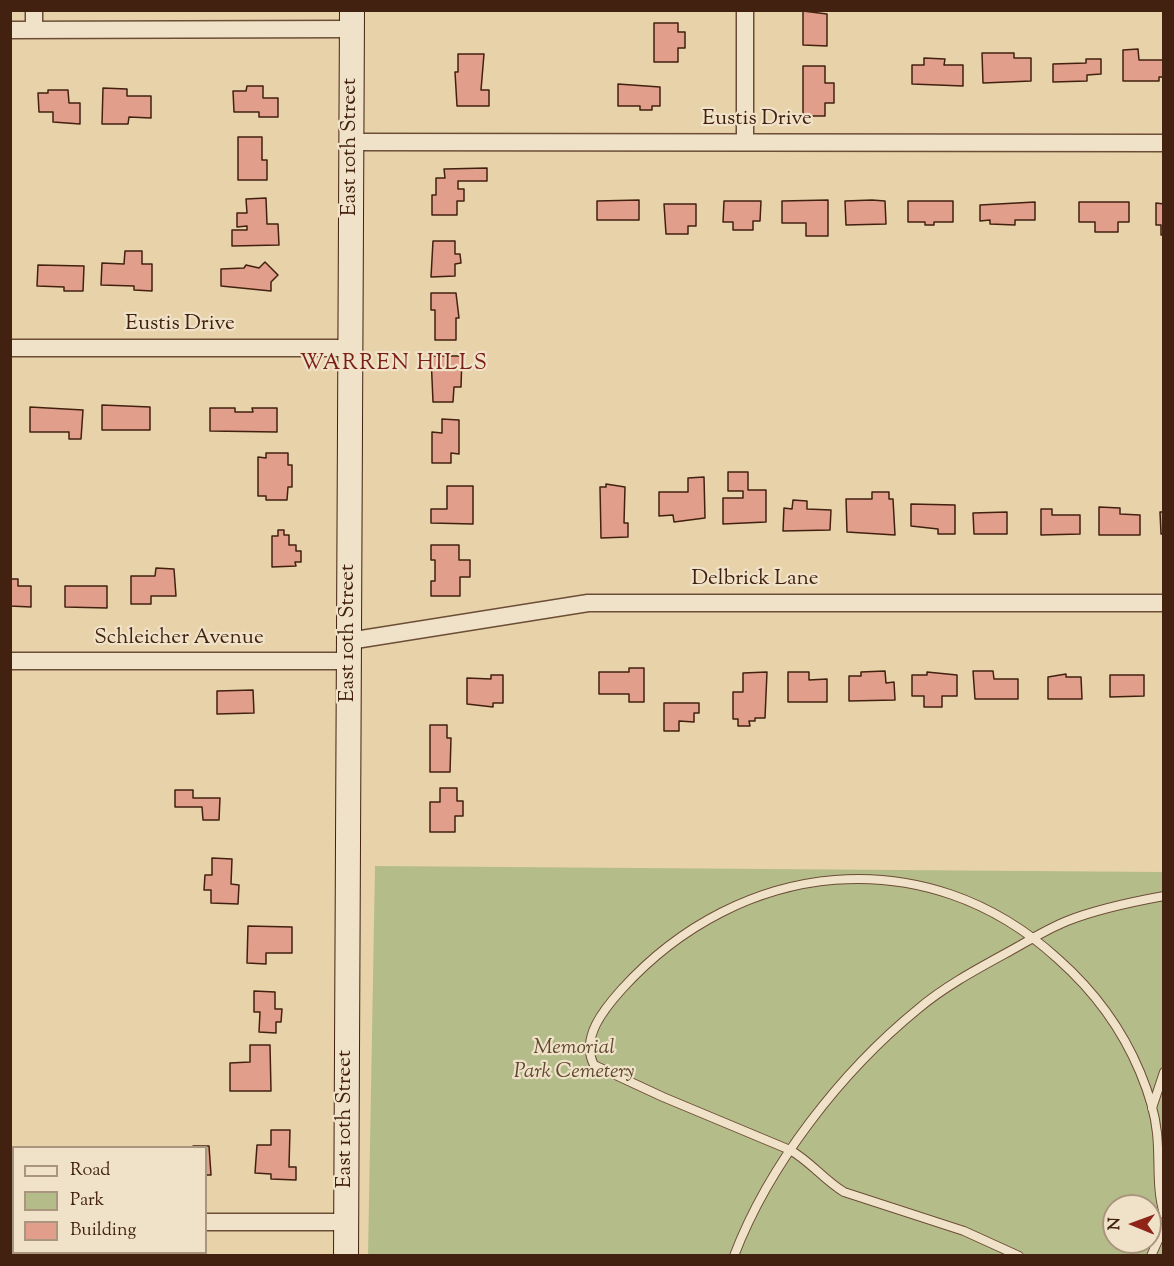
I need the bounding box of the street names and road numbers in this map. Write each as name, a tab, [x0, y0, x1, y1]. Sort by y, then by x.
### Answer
street label: East 10th Street	[338, 78, 364, 216]
street label: Eustis Drive	[702, 107, 812, 133]
street label: Eustis Drive	[125, 312, 235, 338]
street label: East 10th Street	[336, 564, 362, 702]
street label: Delbrick Lane	[691, 567, 819, 593]
street label: Schleicher Avenue	[94, 626, 264, 652]
street label: East 10th Street	[333, 1050, 359, 1188]

